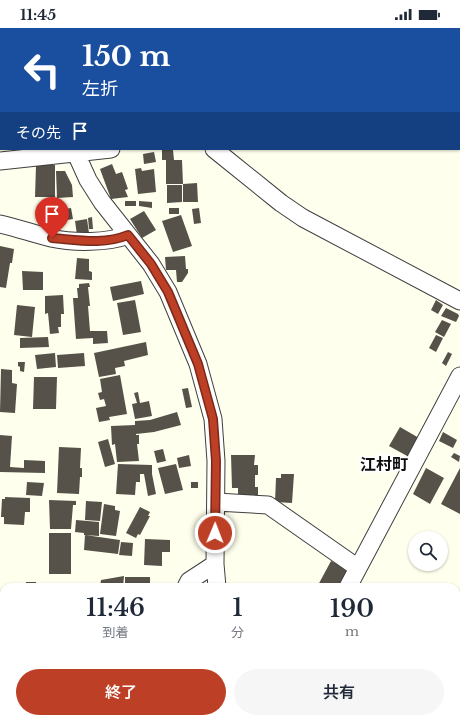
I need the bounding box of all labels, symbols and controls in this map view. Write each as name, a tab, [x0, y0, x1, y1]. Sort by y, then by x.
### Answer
text: 11:45	[20, 5, 56, 24]
text: 150 m	[82, 39, 170, 74]
icon: left	[16, 44, 68, 96]
text: 左折	[82, 78, 118, 100]
icon: arrive	[69, 120, 91, 142]
text: その先	[16, 123, 61, 142]
pin	[35, 197, 69, 238]
icon: arrive	[41, 203, 63, 225]
district label: 江村町	[360, 454, 408, 474]
position arrow	[194, 512, 236, 554]
map controls	[408, 531, 448, 571]
button: search	[408, 531, 448, 571]
text: 11:46	[86, 593, 145, 622]
text: 1	[232, 593, 243, 622]
text: 190	[330, 594, 374, 623]
text: m	[345, 623, 359, 640]
text: 到着	[102, 624, 128, 641]
text: 分	[231, 624, 244, 641]
button: 終了	[16, 669, 226, 715]
button: 共有	[234, 669, 444, 715]

